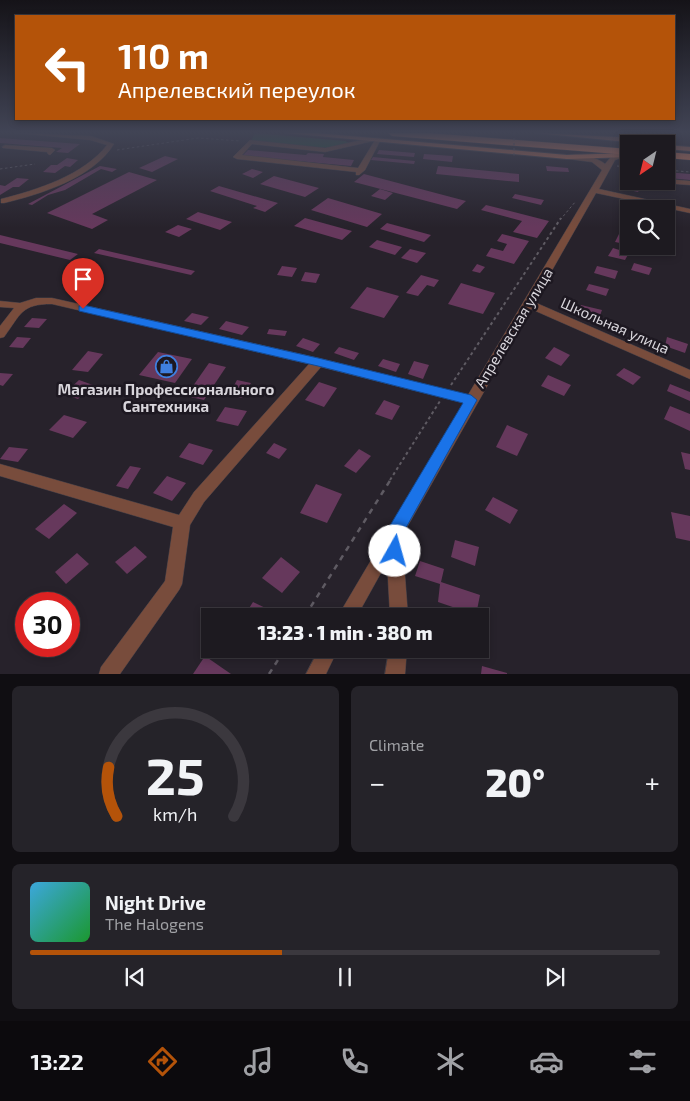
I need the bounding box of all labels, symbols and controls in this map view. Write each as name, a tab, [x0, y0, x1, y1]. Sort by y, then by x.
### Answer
text: 110 m	[118, 34, 209, 76]
icon: left	[35, 35, 100, 100]
text: Апрелевский переулок	[118, 76, 356, 102]
north arrow	[620, 135, 675, 190]
map controls	[620, 135, 675, 255]
button: search	[620, 200, 675, 255]
pin	[62, 258, 104, 309]
street label: Апрелевская улица	[470, 264, 557, 391]
icon: arrive	[69, 265, 97, 293]
street label: Школьная улица	[558, 293, 672, 358]
shop icon: Магазин Профессионального Сантехника	[154, 355, 178, 379]
place label: Магазин Профессионального Сантехника	[58, 380, 275, 415]
position arrow	[368, 524, 420, 576]
speed limit sign: 30	[15, 592, 80, 657]
text: 13:23 · 1 min · 380 m	[257, 621, 433, 644]
text: Climate	[369, 735, 424, 754]
text: 25	[146, 743, 205, 805]
text: 20°	[485, 759, 545, 805]
text: −	[369, 765, 385, 799]
text: +	[645, 765, 660, 799]
text: km/h	[153, 803, 198, 825]
text: Night Drive	[105, 891, 206, 914]
text: The Halogens	[105, 914, 204, 933]
icon: previous	[121, 963, 149, 991]
icon: pause	[331, 963, 359, 991]
icon: next	[541, 963, 569, 991]
icon: directions	[145, 1044, 180, 1079]
icon: music	[241, 1044, 276, 1079]
icon: phone	[337, 1044, 372, 1079]
icon: climate	[433, 1044, 468, 1079]
icon: car	[529, 1044, 564, 1079]
icon: filters	[625, 1044, 660, 1079]
text: 13:22	[30, 1048, 84, 1074]

